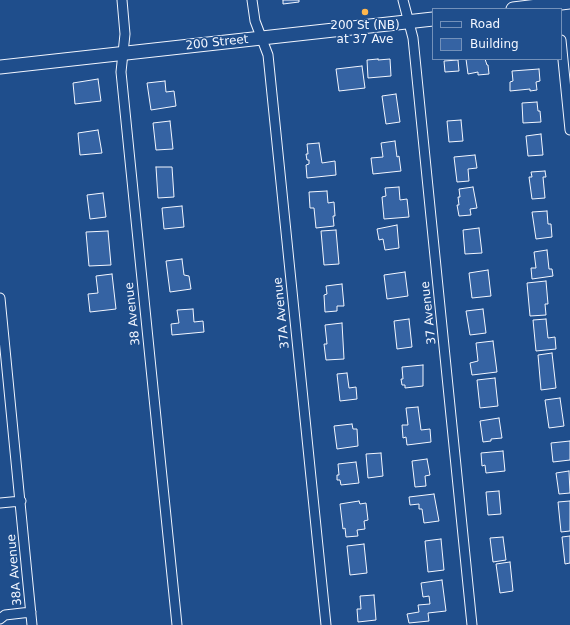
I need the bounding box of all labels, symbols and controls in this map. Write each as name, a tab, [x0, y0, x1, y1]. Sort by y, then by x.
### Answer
marker: 200 St (NB) at 37 Ave	[360, 7, 370, 17]
legend	[432, 8, 562, 60]
text: Road	[470, 17, 500, 31]
place label: 200 St (NB) at 37 Ave	[330, 19, 400, 47]
street label: 200 Street	[185, 33, 249, 53]
text: Building	[470, 37, 519, 51]
street label: 37A Avenue	[271, 277, 293, 349]
street label: 37 Avenue	[419, 281, 439, 345]
street label: 38 Avenue	[123, 282, 143, 346]
street label: 38A Avenue	[5, 534, 25, 606]

